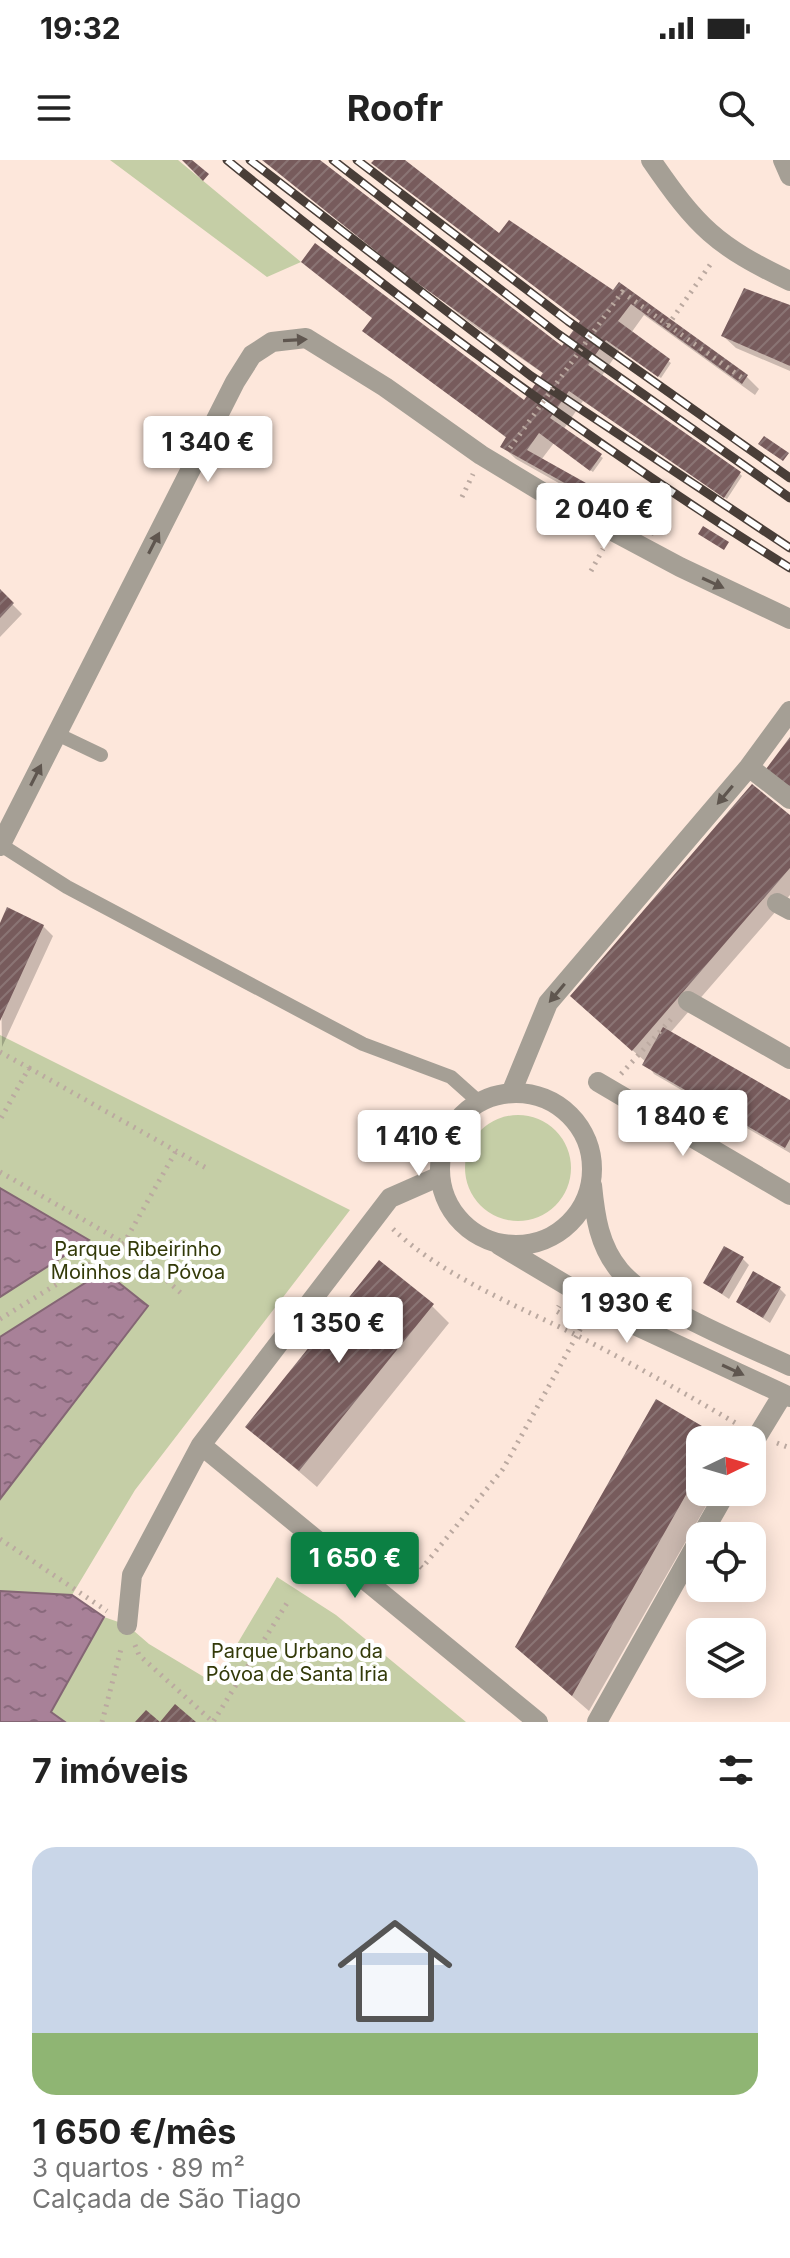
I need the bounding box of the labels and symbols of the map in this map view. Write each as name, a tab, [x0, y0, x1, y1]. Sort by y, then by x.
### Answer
one-way arrow	[283, 334, 309, 347]
pin: 1 340 €	[134, 416, 282, 484]
pin: 2 040 €	[530, 483, 678, 551]
one-way arrow	[147, 532, 160, 555]
one-way arrow	[701, 576, 725, 589]
one-way arrow	[29, 764, 43, 787]
one-way arrow	[717, 784, 734, 804]
one-way arrow	[549, 982, 566, 1002]
pin: 1 840 €	[609, 1090, 757, 1158]
pin: 1 410 €	[345, 1110, 493, 1178]
park label: Parque Ribeirinho Moinhos da Póvoa	[51, 1237, 225, 1284]
pin: 1 930 €	[553, 1277, 701, 1345]
pin: 1 350 €	[265, 1297, 413, 1365]
one-way arrow	[721, 1363, 745, 1377]
north arrow	[686, 1426, 766, 1506]
pin: 1 650 €	[281, 1532, 429, 1600]
park label: Parque Urbano da Póvoa de Santa Iria	[206, 1639, 388, 1686]

